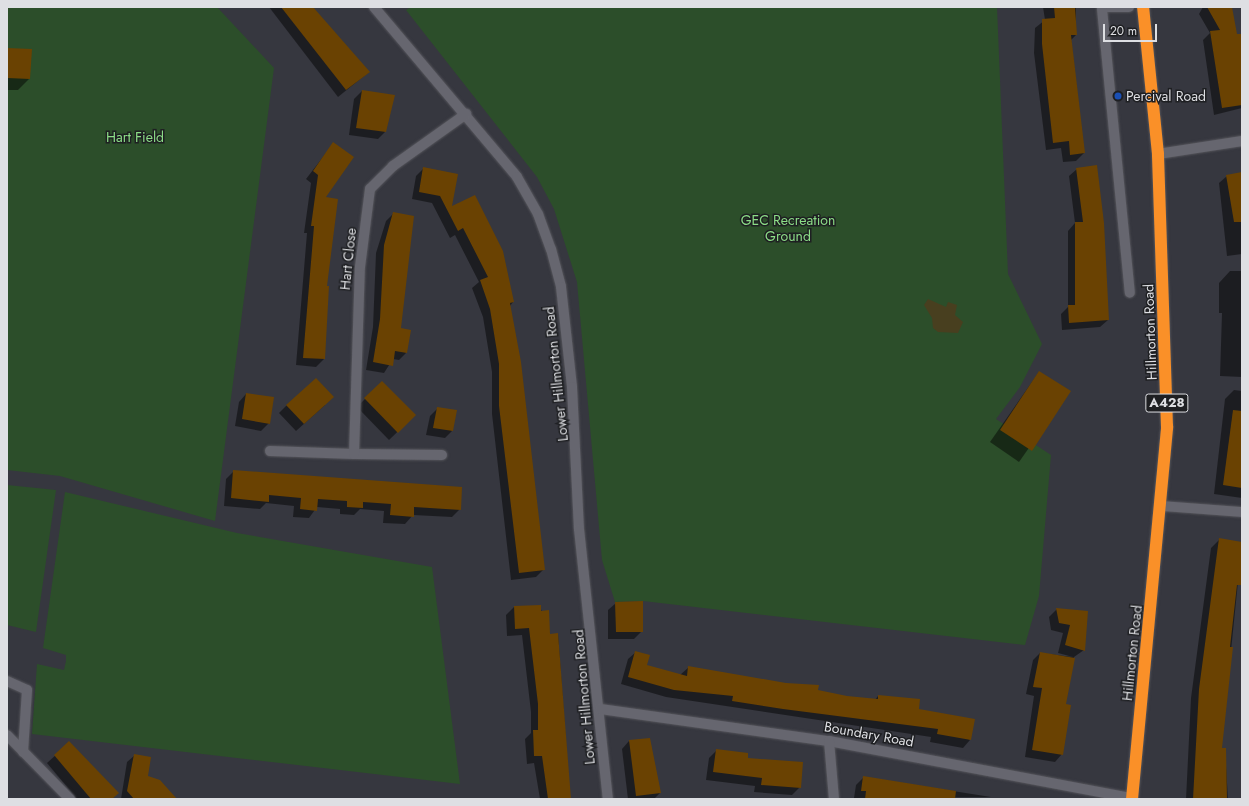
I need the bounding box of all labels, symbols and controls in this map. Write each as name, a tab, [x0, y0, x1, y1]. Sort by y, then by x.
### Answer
scale bar	[1105, 16, 1159, 42]
text: 20 m	[1110, 22, 1137, 40]
place label: Percival Road	[1126, 88, 1206, 104]
marker: Percival Road	[1113, 91, 1123, 101]
park label: Hart Field	[106, 129, 164, 145]
park label: GEC Recreation Ground	[741, 212, 835, 244]
street label: Hart Close	[336, 227, 360, 291]
street label: Hillmorton Road	[1140, 284, 1160, 380]
street label: Lower Hillmorton Road	[541, 306, 571, 442]
road number: A428	[1145, 392, 1189, 414]
street label: Hillmorton Road	[1119, 604, 1145, 702]
street label: Lower Hillmorton Road	[570, 629, 598, 765]
street label: Boundary Road	[823, 718, 915, 750]

